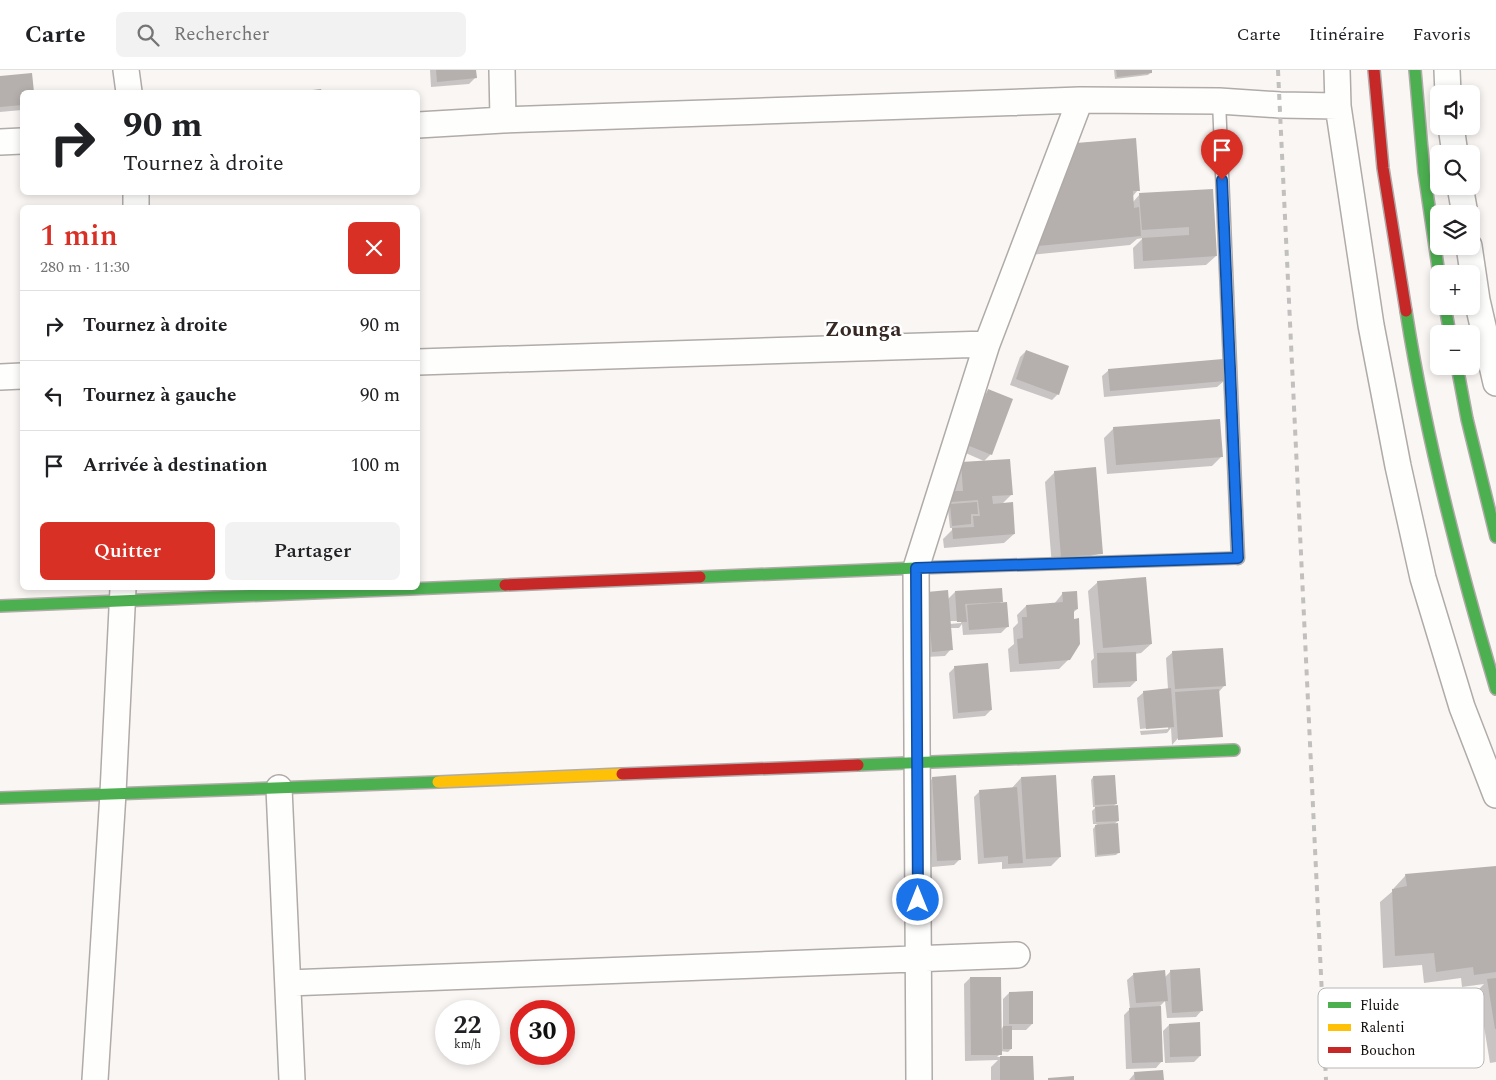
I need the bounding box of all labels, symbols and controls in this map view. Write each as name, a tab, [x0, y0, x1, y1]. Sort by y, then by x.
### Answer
search box	[116, 12, 466, 57]
text: Carte	[25, 17, 86, 53]
text: Rechercher	[174, 20, 269, 49]
icon: search	[134, 21, 162, 49]
text: Carte	[1237, 21, 1281, 48]
text: Itinéraire	[1309, 21, 1385, 48]
text: Favoris	[1413, 21, 1471, 48]
map controls	[1430, 85, 1480, 375]
button: sound	[1430, 85, 1480, 135]
text: 90 m	[123, 99, 203, 152]
icon: right	[40, 110, 105, 175]
pin	[1201, 129, 1243, 180]
icon: arrive	[1208, 136, 1236, 164]
button: search	[1430, 145, 1480, 195]
text: Tournez à droite	[123, 147, 284, 180]
button: layers	[1430, 205, 1480, 255]
text: 1 min	[40, 213, 118, 259]
button: close	[348, 222, 400, 274]
text: 280 m · 11:30	[40, 255, 130, 279]
button: +	[1430, 265, 1480, 315]
text: Tournez à droite	[83, 311, 227, 340]
text: 90 m	[360, 311, 400, 340]
icon: right	[40, 312, 68, 340]
district label: Zounga	[825, 313, 902, 346]
button: −	[1430, 325, 1480, 375]
text: Tournez à gauche	[83, 381, 236, 410]
text: 90 m	[360, 381, 400, 410]
icon: left	[40, 382, 68, 410]
text: Arrivée à destination	[83, 451, 267, 480]
text: 100 m	[350, 451, 400, 480]
icon: arrive	[40, 452, 68, 480]
button: Quitter	[40, 522, 215, 580]
button: Partager	[225, 522, 400, 580]
position arrow	[891, 873, 943, 925]
legend	[1318, 988, 1484, 1068]
text: Fluide	[1360, 995, 1399, 1016]
speed limit sign: 30	[510, 1000, 575, 1065]
text: 22	[453, 1007, 482, 1045]
text: Ralenti	[1360, 1017, 1405, 1038]
text: km/h	[454, 1035, 481, 1054]
text: Bouchon	[1360, 1040, 1415, 1061]

